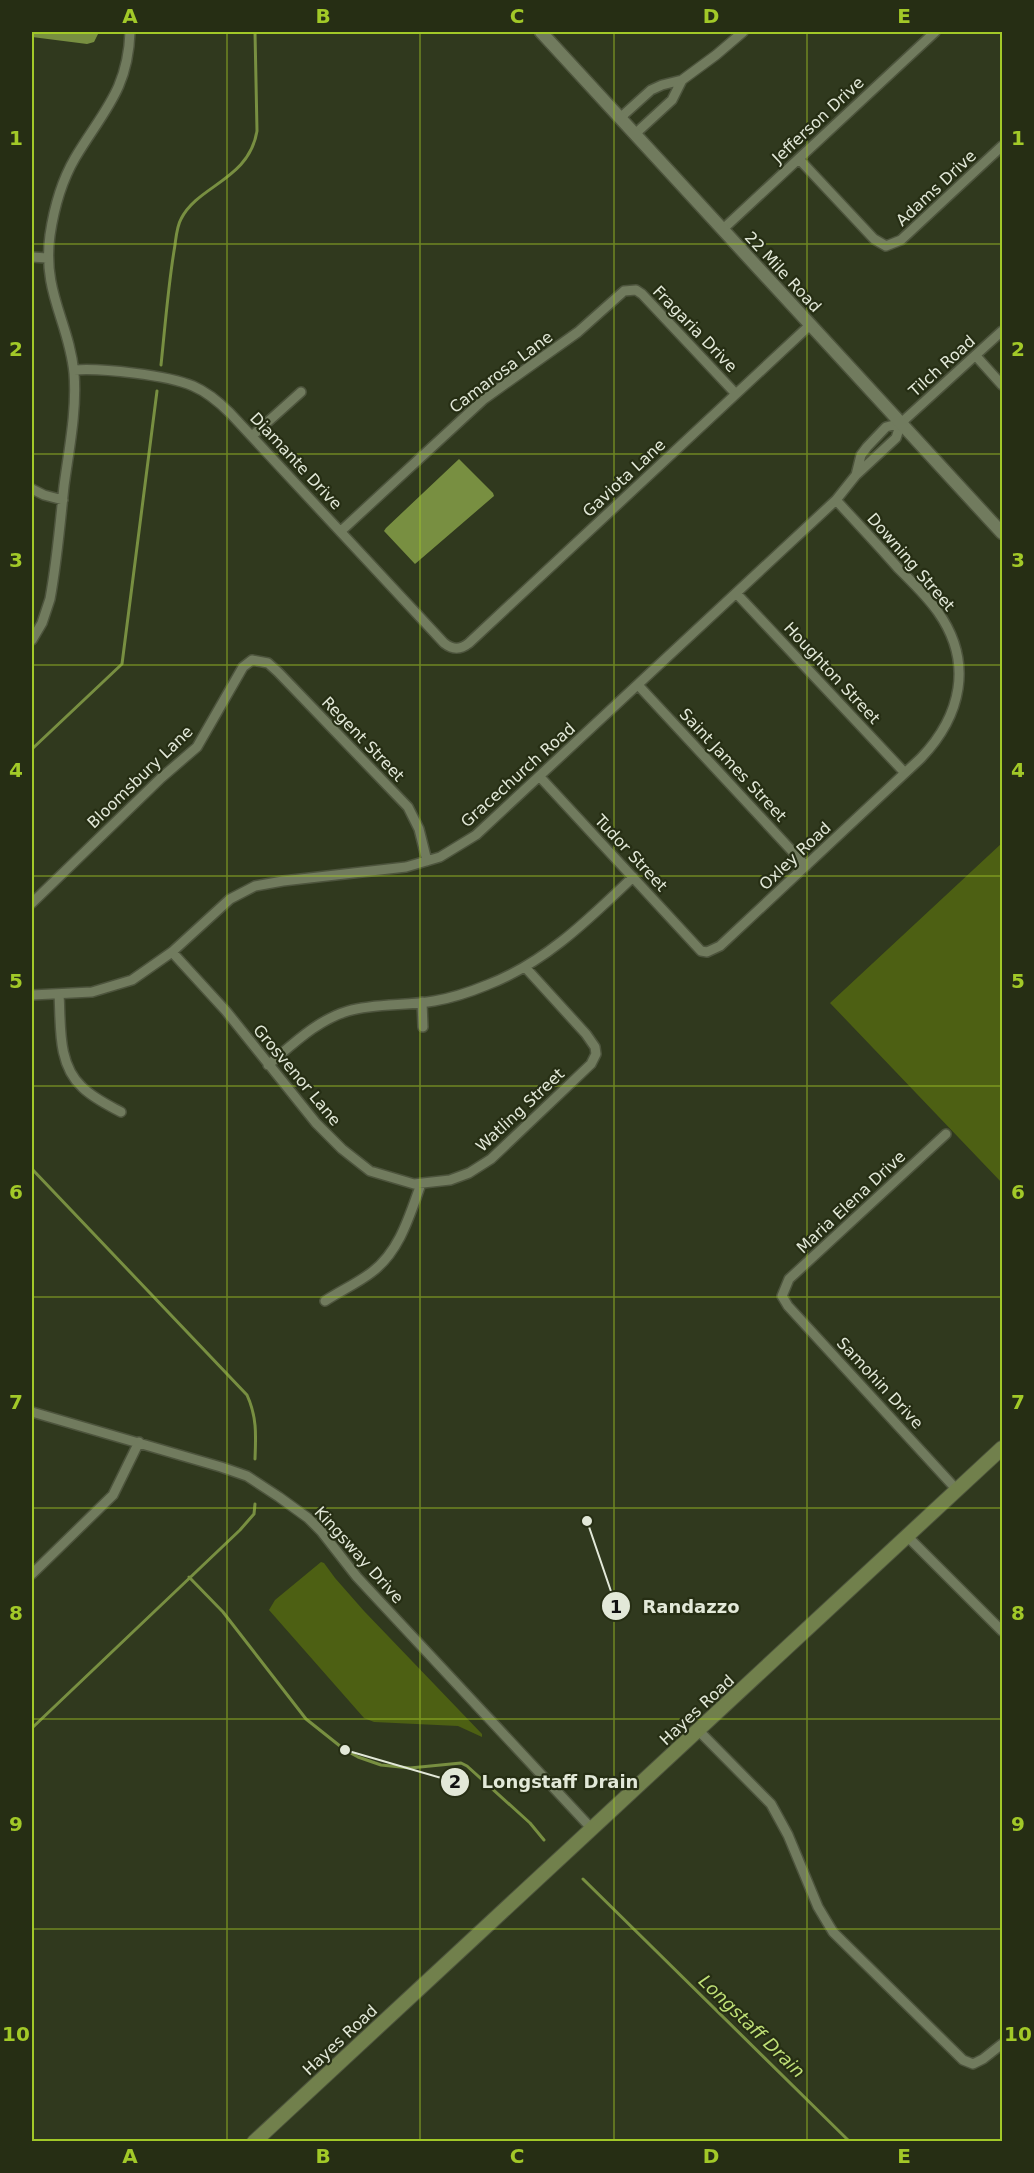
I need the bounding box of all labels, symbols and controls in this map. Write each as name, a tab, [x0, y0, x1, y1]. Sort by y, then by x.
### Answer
text: A	[122, 4, 138, 28]
text: B	[315, 4, 331, 28]
text: C	[510, 4, 524, 28]
text: D	[703, 4, 719, 28]
text: E	[897, 4, 911, 28]
street label: Jefferson Drive	[768, 73, 868, 168]
text: 1	[9, 126, 23, 150]
text: 1	[1011, 126, 1025, 150]
street label: Adams Drive	[892, 146, 980, 230]
street label: 22 Mile Road	[741, 228, 825, 316]
street label: Fragaria Drive	[649, 282, 741, 376]
street label: Camarosa Lane	[446, 327, 556, 417]
street label: Tilch Road	[904, 331, 979, 401]
text: 2	[9, 337, 23, 361]
text: 2	[1011, 337, 1025, 361]
street label: Diamante Drive	[246, 408, 346, 514]
street label: Gaviota Lane	[579, 435, 669, 521]
street label: Downing Street	[863, 509, 959, 615]
text: 3	[9, 548, 23, 572]
text: 3	[1011, 548, 1025, 572]
street label: Houghton Street	[780, 618, 884, 728]
street label: Regent Street	[318, 693, 408, 785]
street label: Saint James Street	[676, 704, 790, 826]
street label: Gracechurch Road	[457, 719, 579, 831]
street label: Bloomsbury Lane	[83, 722, 197, 832]
text: 4	[9, 758, 23, 782]
text: 4	[1011, 758, 1025, 782]
street label: Tudor Street	[590, 810, 671, 895]
street label: Oxley Road	[755, 818, 835, 894]
text: 5	[9, 969, 23, 993]
text: 5	[1011, 969, 1025, 993]
street label: Grosvenor Lane	[249, 1020, 345, 1130]
street label: Watling Street	[472, 1064, 568, 1156]
street label: Maria Elena Drive	[793, 1147, 909, 1257]
text: 6	[9, 1180, 23, 1204]
text: 6	[1011, 1180, 1025, 1204]
street label: Samohin Drive	[833, 1333, 927, 1433]
text: 7	[9, 1390, 23, 1414]
text: 7	[1011, 1390, 1025, 1414]
street label: Kingsway Drive	[311, 1503, 407, 1607]
callout: Randazzo	[601, 1588, 752, 1624]
text: 1	[610, 1596, 622, 1617]
text: Randazzo	[642, 1596, 740, 1617]
text: 8	[9, 1601, 23, 1625]
text: 8	[1011, 1601, 1025, 1625]
street label: Hayes Road	[656, 1671, 738, 1749]
callout: Longstaff Drain	[440, 1764, 651, 1800]
text: 2	[449, 1771, 461, 1792]
text: Longstaff Drain	[482, 1771, 638, 1792]
text: 9	[9, 1812, 23, 1836]
text: 9	[1011, 1812, 1025, 1836]
water label: Longstaff Drain	[695, 1970, 809, 2082]
street label: Hayes Road	[299, 2001, 381, 2079]
text: 10	[2, 2022, 30, 2046]
text: 10	[1004, 2022, 1032, 2046]
text: A	[122, 2144, 138, 2168]
text: B	[315, 2144, 331, 2168]
text: C	[510, 2144, 524, 2168]
text: D	[703, 2144, 719, 2168]
text: E	[897, 2144, 911, 2168]

